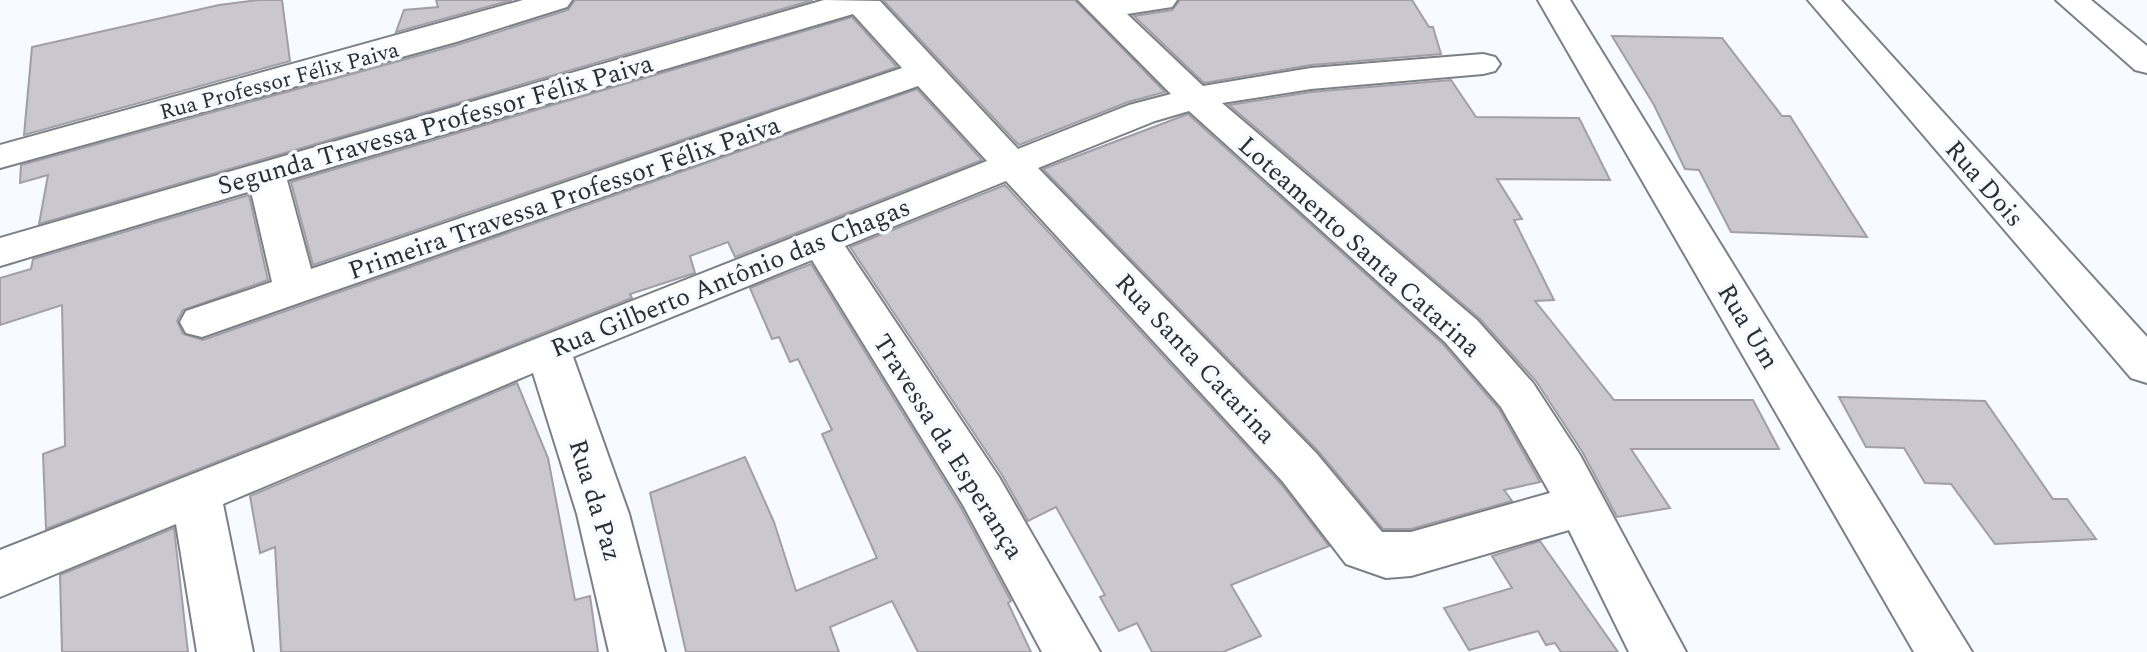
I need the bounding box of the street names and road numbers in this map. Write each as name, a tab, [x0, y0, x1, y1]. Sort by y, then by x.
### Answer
street label: Rua Professor Félix Paiva	[156, 34, 403, 129]
street label: Segunda Travessa Professor Félix Paiva	[213, 43, 658, 206]
street label: Primeira Travessa Professor Félix Paiva	[343, 105, 786, 291]
street label: Loteamento Santa Catarina	[1229, 126, 1490, 367]
street label: Rua Dois	[1935, 131, 2034, 236]
street label: Rua Gilberto Antônio das Chagas	[544, 187, 916, 369]
street label: Rua Santa Catarina	[1105, 264, 1286, 453]
street label: Rua Um	[1707, 276, 1789, 377]
street label: Travessa da Esperança	[862, 326, 1034, 567]
street label: Rua da Paz	[558, 434, 633, 566]

